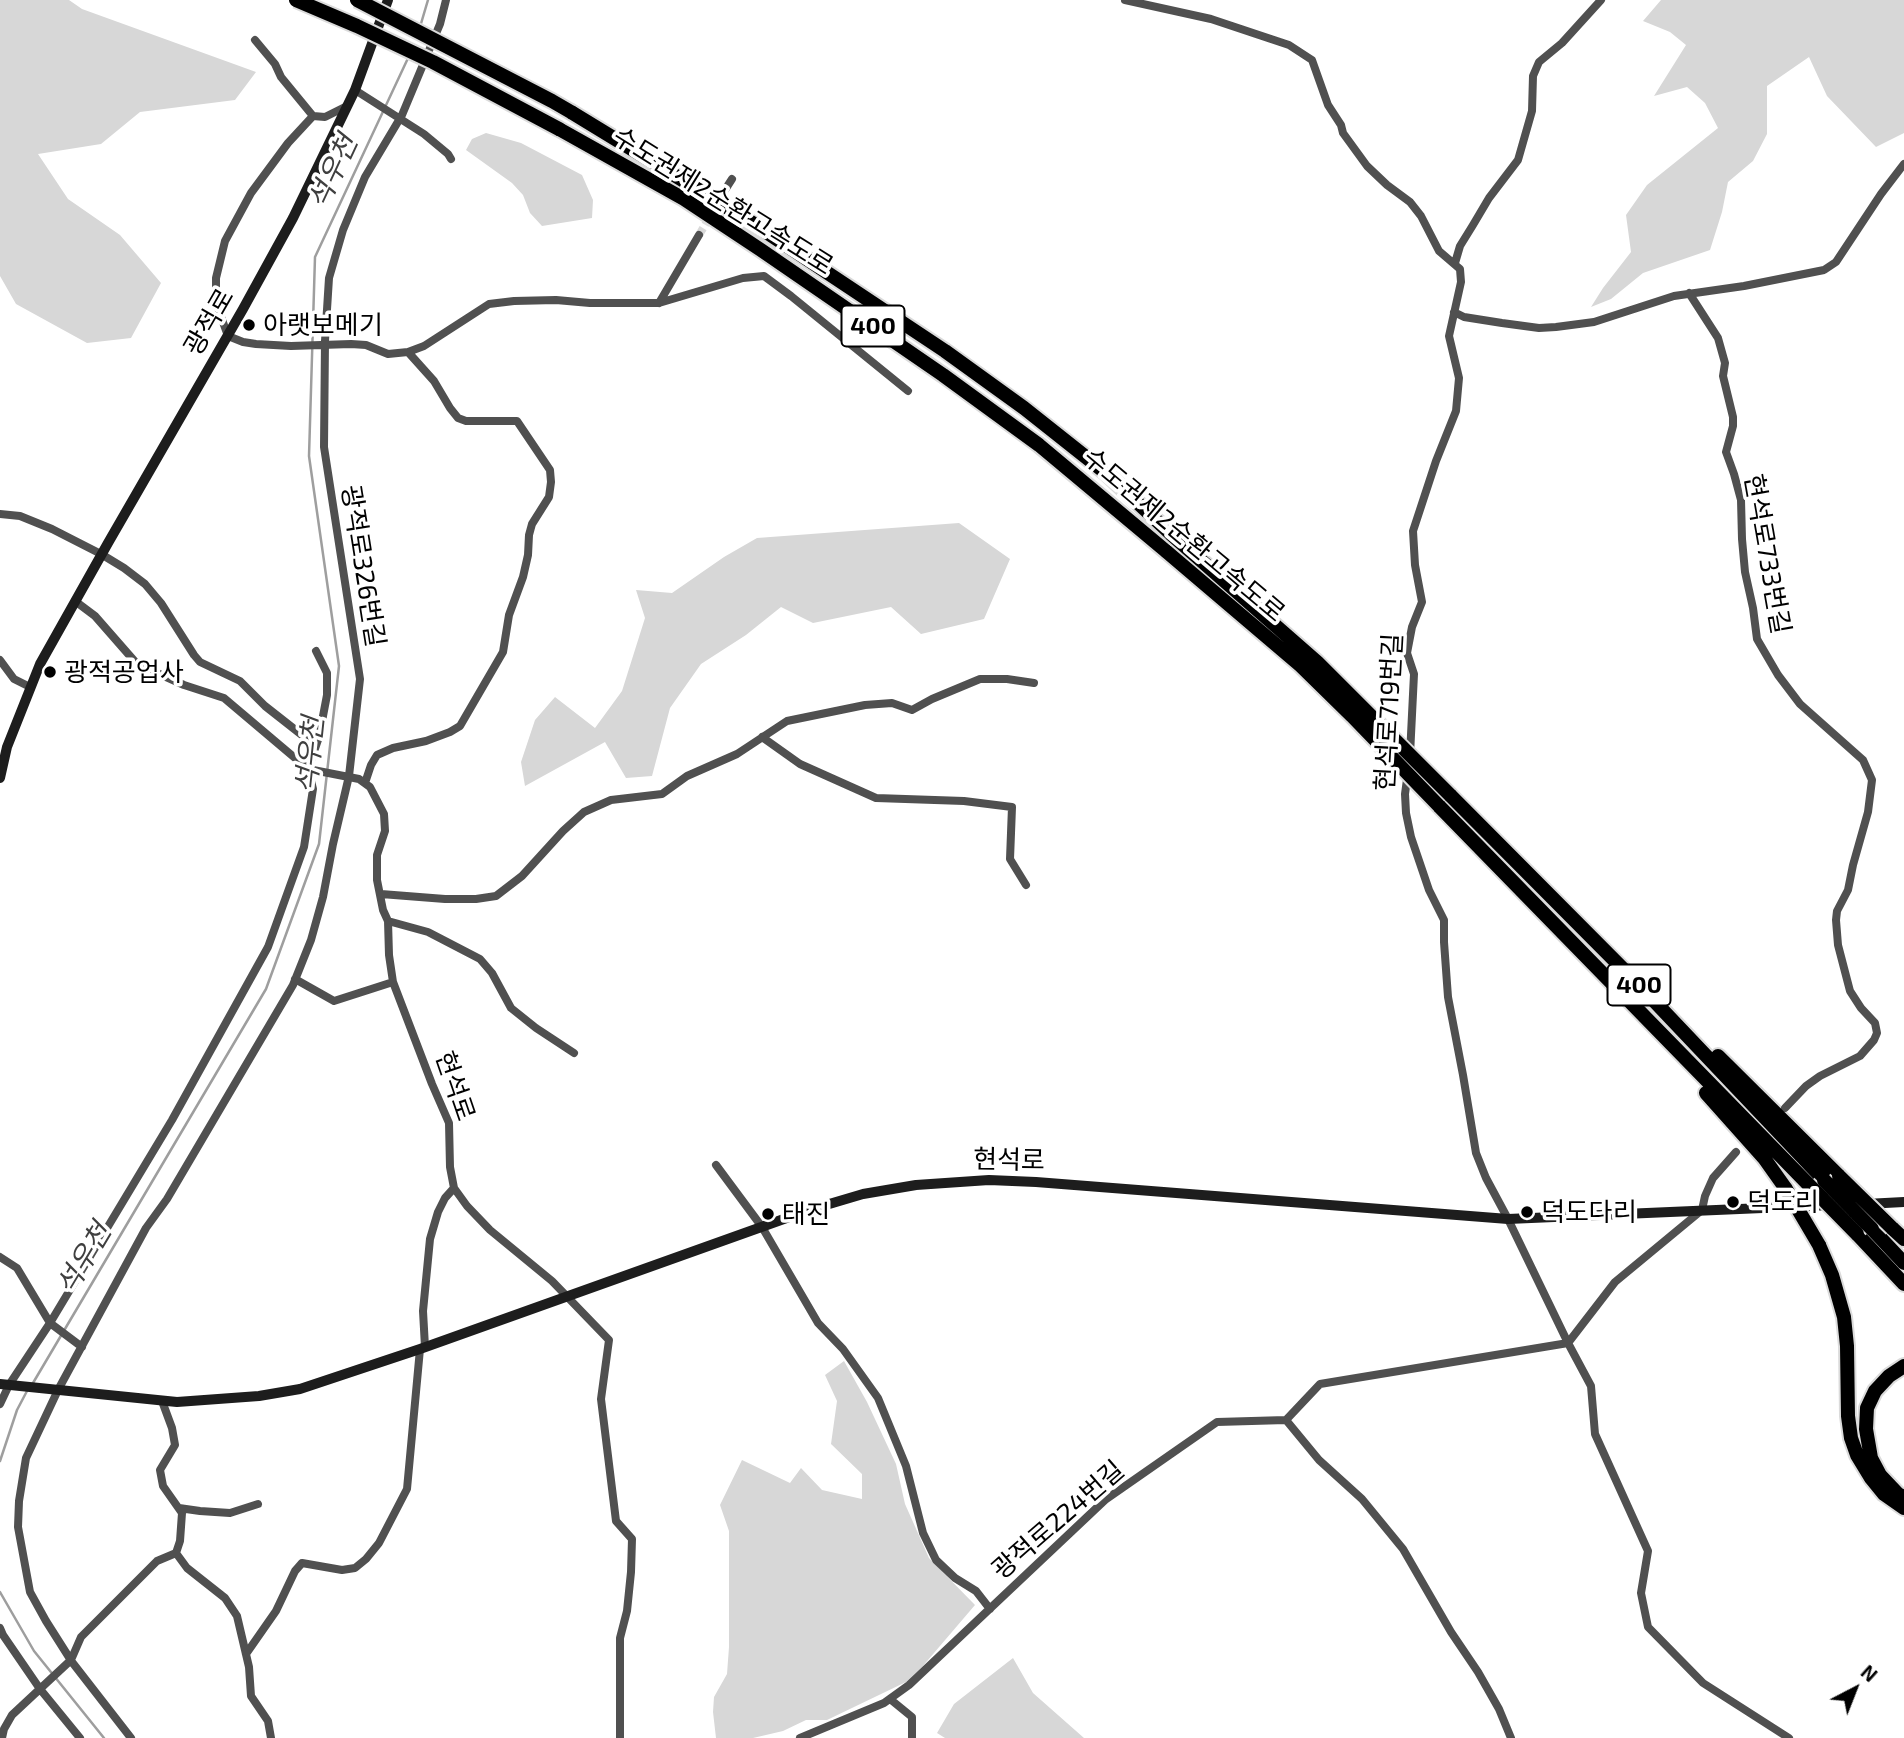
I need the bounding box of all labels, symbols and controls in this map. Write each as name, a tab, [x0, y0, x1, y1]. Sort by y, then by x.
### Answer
street label: 수도권제2순환고속도로	[607, 121, 839, 281]
water label: 석우천	[301, 130, 365, 214]
street label: 광적로	[178, 283, 240, 361]
road number: 400	[842, 306, 904, 346]
place label: 아랫보메기	[263, 309, 383, 341]
marker: 아랫보메기	[241, 317, 257, 333]
street label: 수도권제2순환고속도로	[1077, 441, 1291, 629]
street label: 현석로733번길	[1738, 472, 1796, 636]
street label: 광적로326번길	[335, 483, 391, 649]
street label: 현석로719번길	[1369, 632, 1409, 792]
place label: 광적공업사	[64, 656, 184, 688]
marker: 광적공업사	[42, 664, 58, 680]
water label: 석우천	[289, 715, 331, 795]
road number: 400	[1608, 965, 1670, 1006]
street label: 현석로	[429, 1047, 481, 1125]
street label: 현석로	[973, 1144, 1045, 1176]
place label: 덕도리	[1747, 1186, 1819, 1218]
marker: 덕도리	[1725, 1194, 1741, 1210]
place label: 덕도다리	[1541, 1196, 1637, 1228]
place label: 태진	[782, 1198, 830, 1230]
marker: 덕도다리	[1519, 1204, 1535, 1220]
marker: 태진	[760, 1206, 776, 1222]
water label: 석우천	[50, 1217, 118, 1301]
street label: 광적로224번길	[986, 1454, 1130, 1586]
north arrow	[1820, 1654, 1890, 1724]
text: N	[1857, 1660, 1882, 1686]

